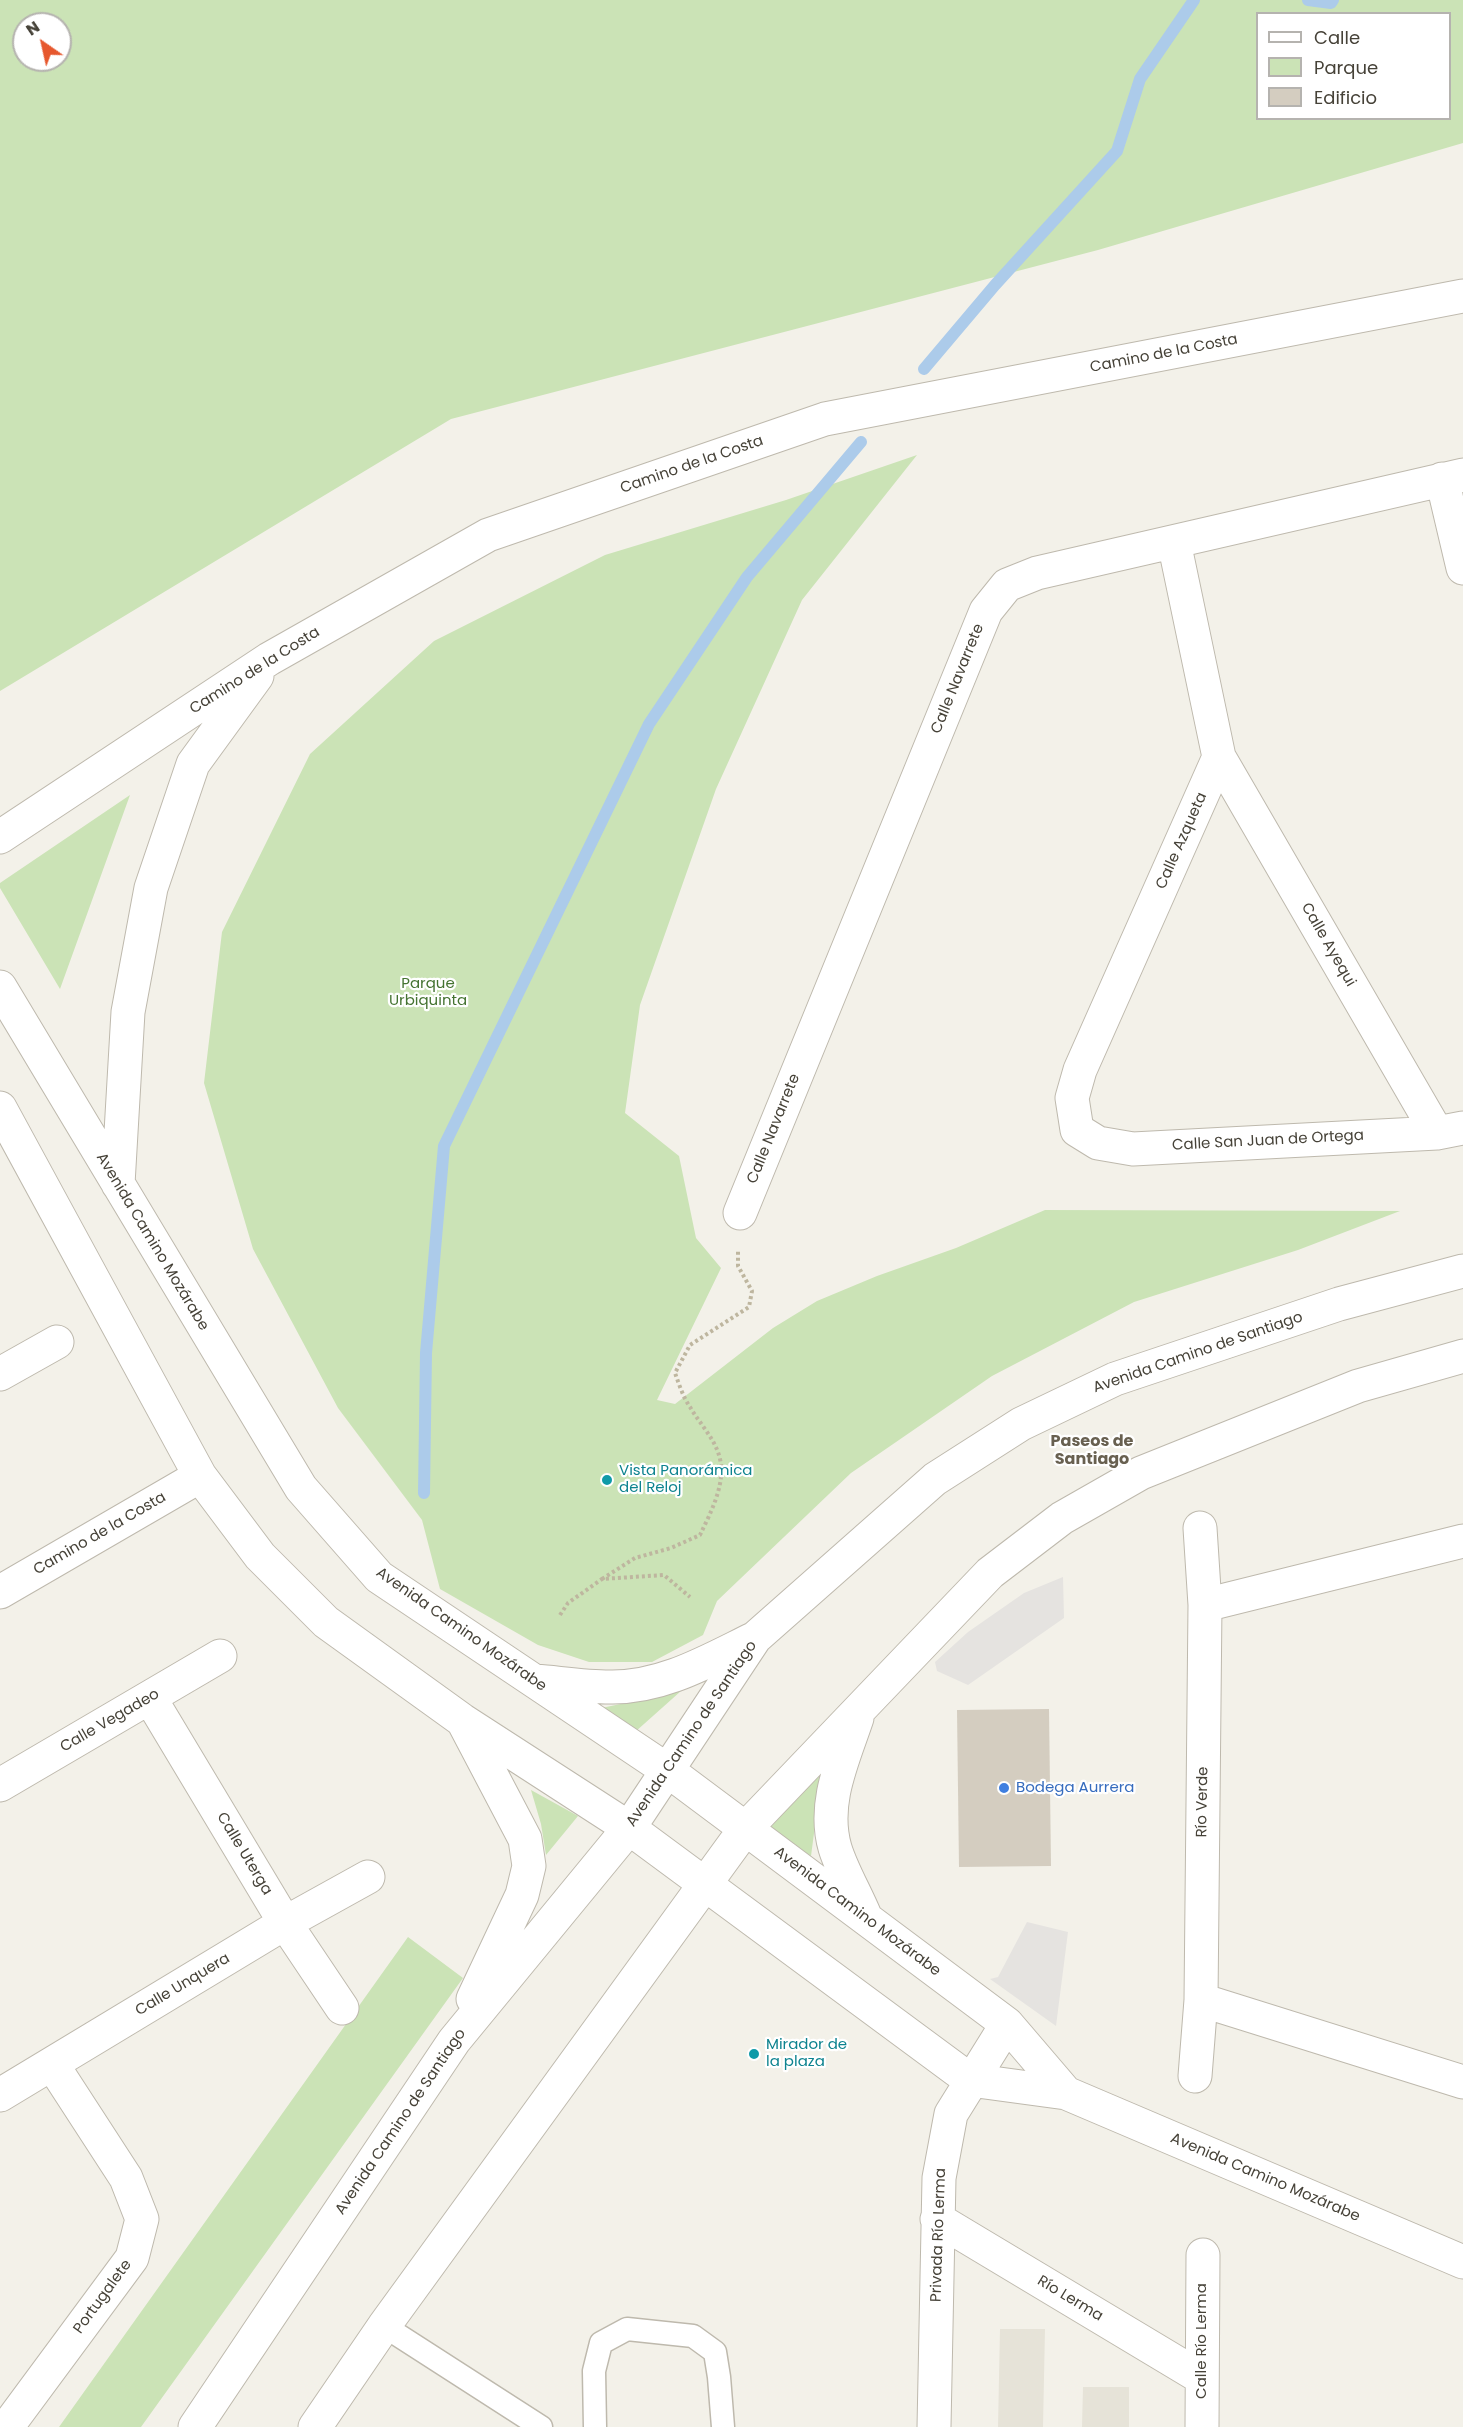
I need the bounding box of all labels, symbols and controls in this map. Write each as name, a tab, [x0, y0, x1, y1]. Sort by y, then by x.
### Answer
north arrow	[12, 12, 72, 72]
legend	[1256, 12, 1451, 120]
text: N	[21, 15, 44, 41]
text: Calle	[1314, 25, 1360, 50]
text: Parque	[1314, 55, 1378, 80]
text: Edificio	[1314, 85, 1377, 110]
street label: Camino de la Costa	[1089, 331, 1239, 377]
street label: Camino de la Costa	[618, 432, 766, 498]
street label: Calle Navarrete	[928, 621, 988, 737]
street label: Camino de la Costa	[187, 624, 323, 718]
street label: Calle Azqueta	[1153, 790, 1211, 892]
street label: Calle Ayequi	[1297, 900, 1359, 990]
park label: Parque Urbiquinta	[389, 975, 467, 1010]
street label: Calle Navarrete	[744, 1071, 804, 1187]
street label: Calle San Juan de Ortega	[1172, 1127, 1364, 1155]
street label: Avenida Camino Mozárabe	[92, 1150, 212, 1334]
street label: Avenida Camino de Santiago	[1091, 1309, 1305, 1397]
district label: Paseos de Santiago	[1051, 1432, 1133, 1470]
place label: Vista Panorámica del Reloj	[619, 1462, 752, 1497]
marker: Vista Panorámica del Reloj	[600, 1473, 614, 1487]
street label: Camino de la Costa	[31, 1489, 169, 1579]
street label: Avenida Camino Mozárabe	[372, 1564, 550, 1696]
street label: Avenida Camino de Santiago	[623, 1638, 761, 1830]
street label: Calle Vegadeo	[57, 1685, 163, 1757]
street label: Río Verde	[1193, 1766, 1213, 1838]
place label: Bodega Aurrera	[1016, 1779, 1134, 1797]
marker: Bodega Aurrera	[997, 1781, 1011, 1795]
street label: Calle Uterga	[212, 1809, 276, 1899]
street label: Avenida Camino Mozárabe	[770, 1843, 944, 1981]
street label: Calle Unquera	[133, 1950, 233, 2020]
street label: Avenida Camino de Santiago	[332, 2026, 470, 2218]
place label: Mirador de la plaza	[766, 2036, 847, 2071]
marker: Mirador de la plaza	[747, 2047, 761, 2061]
street label: Avenida Camino Mozárabe	[1168, 2130, 1362, 2226]
street label: Privada Río Lerma	[928, 2168, 950, 2302]
street label: Portugalete	[70, 2257, 136, 2337]
street label: Río Lerma	[1034, 2272, 1106, 2326]
street label: Calle Río Lerma	[1193, 2283, 1211, 2399]

